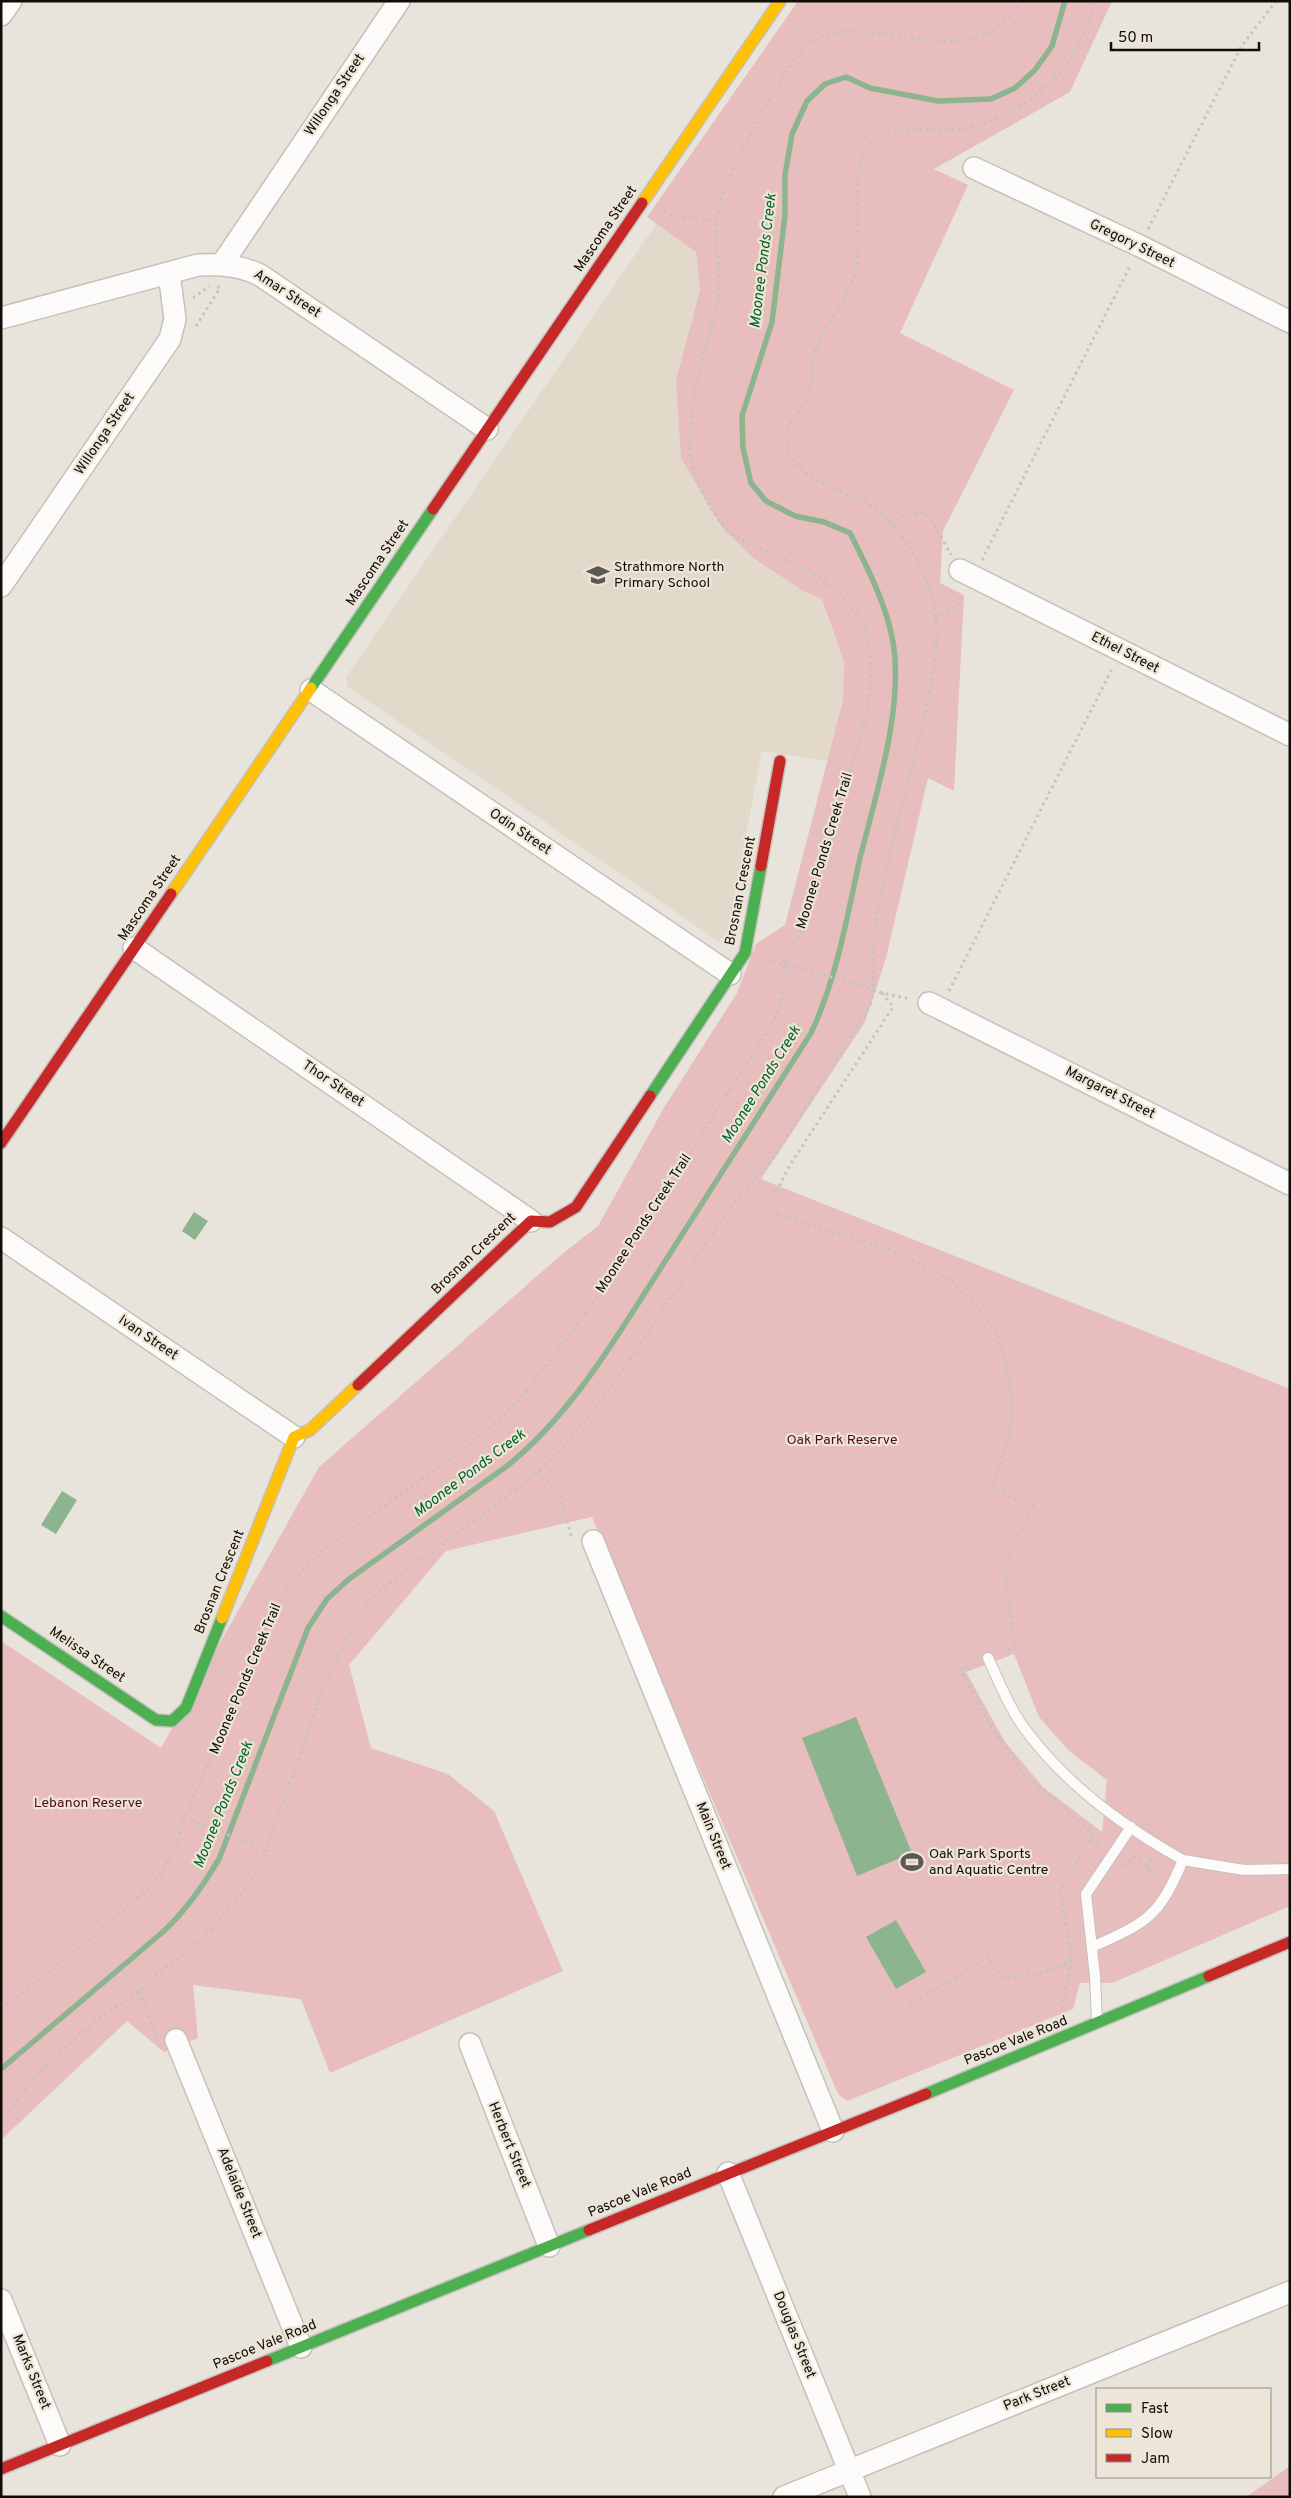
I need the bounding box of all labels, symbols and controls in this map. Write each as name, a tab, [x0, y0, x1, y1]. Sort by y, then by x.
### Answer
scale bar	[1111, 20, 1258, 52]
text: 50 m	[1118, 29, 1153, 48]
street label: Willonga Street	[301, 51, 369, 139]
street label: Mascoma Street	[571, 183, 641, 275]
water label: Moonee Ponds Creek	[746, 192, 782, 329]
street label: Gregory Street	[1087, 216, 1177, 272]
street label: Amar Street	[250, 266, 324, 322]
street label: Willonga Street	[71, 390, 139, 478]
street label: Mascoma Street	[343, 517, 413, 609]
place label: Strathmore North Primary School	[614, 559, 724, 592]
school or university icon: Strathmore North Primary School	[585, 562, 611, 588]
street label: Ethel Street	[1088, 629, 1162, 677]
street label: Moonee Ponds Creek Trail	[793, 771, 857, 931]
street label: Odin Street	[486, 805, 554, 859]
street label: Brosnan Crescent	[722, 835, 760, 947]
street label: Mascoma Street	[115, 852, 185, 944]
water label: Moonee Ponds Creek	[718, 1022, 806, 1147]
street label: Thor Street	[299, 1057, 367, 1111]
street label: Margaret Street	[1062, 1063, 1158, 1123]
street label: Moonee Ponds Creek Trail	[593, 1151, 695, 1297]
street label: Brosnan Crescent	[428, 1209, 520, 1299]
street label: Ivan Street	[115, 1312, 181, 1364]
water label: Moonee Ponds Creek	[410, 1425, 530, 1522]
park label: Oak Park Reserve	[787, 1432, 897, 1449]
street label: Brosnan Crescent	[191, 1527, 249, 1637]
street label: Moonee Ponds Creek Trail	[206, 1601, 286, 1757]
street label: Melissa Street	[46, 1623, 128, 1687]
water label: Moonee Ponds Creek	[190, 1738, 258, 1871]
park label: Lebanon Reserve	[34, 1795, 142, 1812]
street label: Main Street	[692, 1800, 734, 1872]
place label: Oak Park Sports and Aquatic Centre	[929, 1846, 1048, 1879]
sports icon: Oak Park Sports and Aquatic Centre	[899, 1849, 925, 1875]
street label: Pascoe Vale Road	[962, 2012, 1070, 2070]
street label: Herbert Street	[484, 2099, 534, 2191]
street label: Adelaide Street	[213, 2145, 265, 2241]
street label: Pascoe Vale Road	[586, 2164, 694, 2222]
street label: Douglas Street	[769, 2289, 819, 2381]
street label: Pascoe Vale Road	[211, 2316, 319, 2374]
street label: Marks Street	[8, 2332, 54, 2412]
street label: Park Street	[1001, 2373, 1073, 2415]
legend	[1096, 2388, 1271, 2478]
text: Fast	[1141, 2400, 1169, 2419]
text: Slow	[1141, 2425, 1173, 2444]
text: Jam	[1141, 2450, 1170, 2469]

